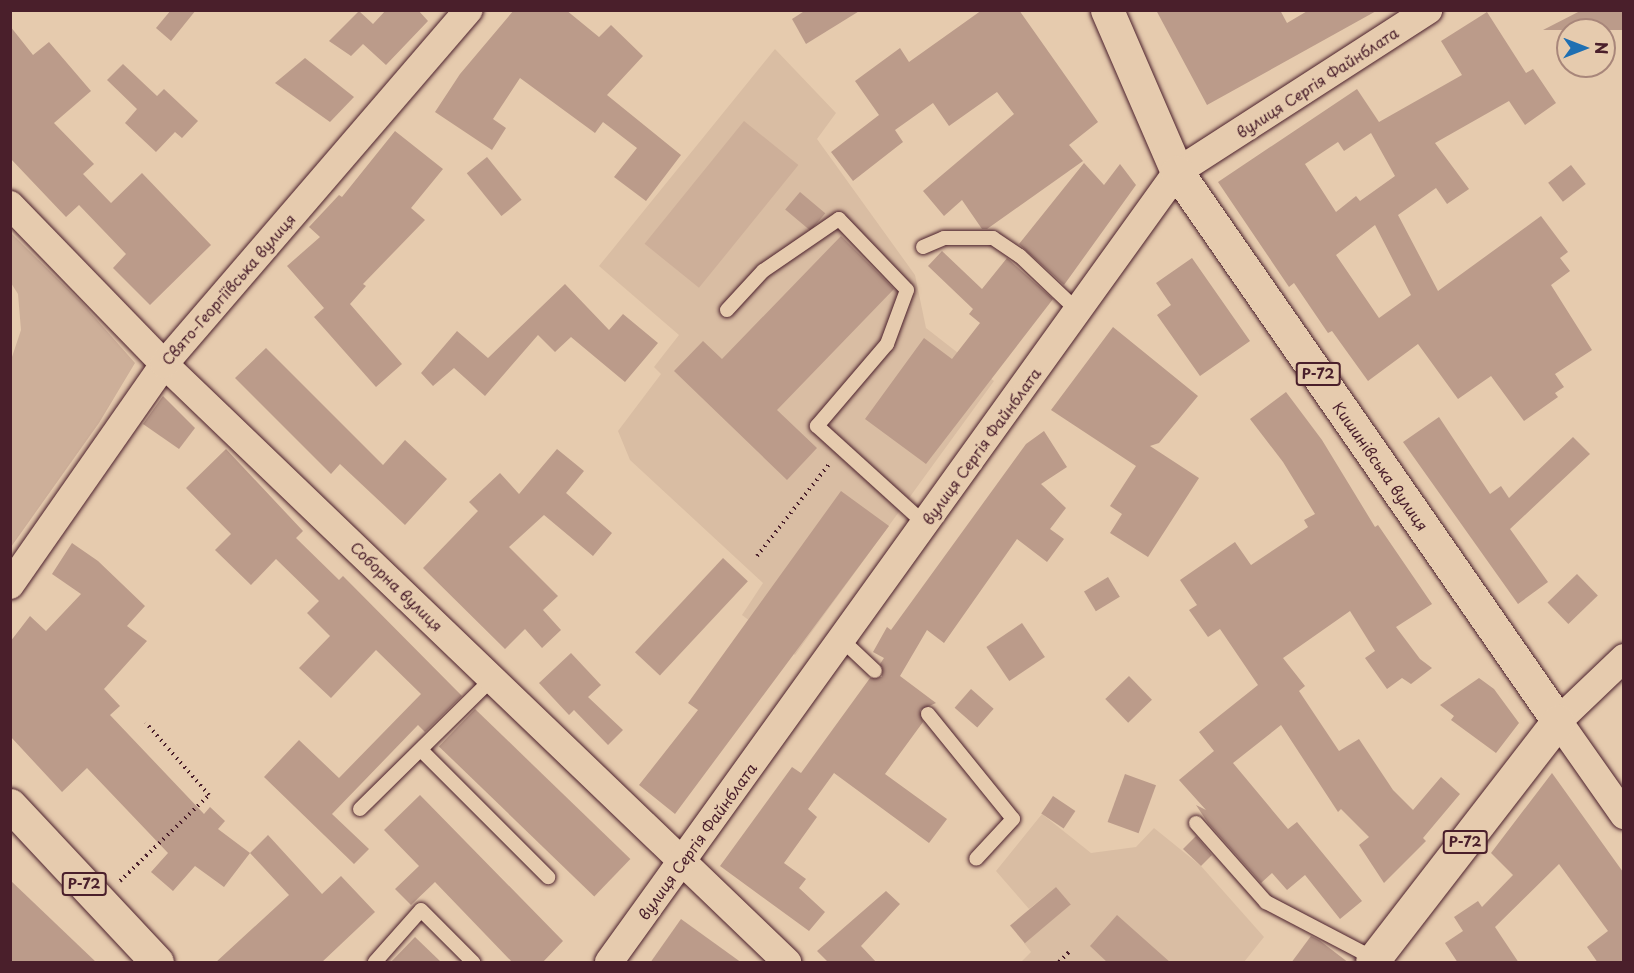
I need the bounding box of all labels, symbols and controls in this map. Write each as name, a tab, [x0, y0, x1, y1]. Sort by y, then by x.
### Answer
north arrow	[1556, 18, 1616, 78]
street label: вулиця Сергія Файнблата	[1232, 23, 1402, 141]
text: N	[1590, 42, 1614, 54]
street label: Свято-Георгіївська вулиця	[157, 209, 299, 369]
road number: Р-72	[1296, 363, 1340, 385]
street label: вулиця Сергія Файнблата	[918, 364, 1044, 528]
street label: Кишинівська вулиця	[1330, 398, 1432, 534]
street label: Соборна вулиця	[347, 537, 447, 635]
street label: вулиця Сергія Файнблата	[634, 759, 760, 923]
road number: Р-72	[1442, 831, 1488, 853]
road number: Р-72	[62, 873, 106, 895]

